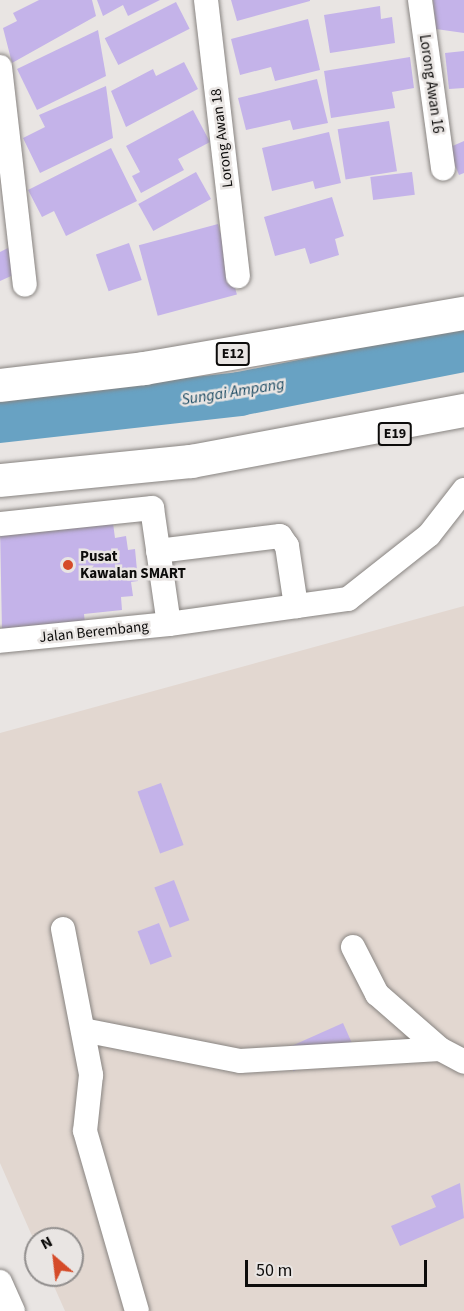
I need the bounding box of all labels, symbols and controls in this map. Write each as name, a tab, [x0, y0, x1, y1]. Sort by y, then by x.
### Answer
street label: Lorong Awan 16	[415, 33, 447, 135]
street label: Lorong Awan 18	[207, 87, 237, 189]
road number: E12	[215, 343, 251, 365]
water label: Sungai Ampang	[180, 374, 286, 410]
road number: E19	[377, 423, 413, 445]
place label: Pusat Kawalan SMART	[80, 547, 186, 582]
marker: Pusat Kawalan SMART	[61, 558, 75, 572]
street label: Jalan Berembang	[38, 617, 150, 647]
north arrow	[24, 1227, 84, 1287]
text: N	[37, 1231, 56, 1255]
scale bar	[248, 1248, 430, 1286]
text: 50 m	[256, 1258, 292, 1283]

